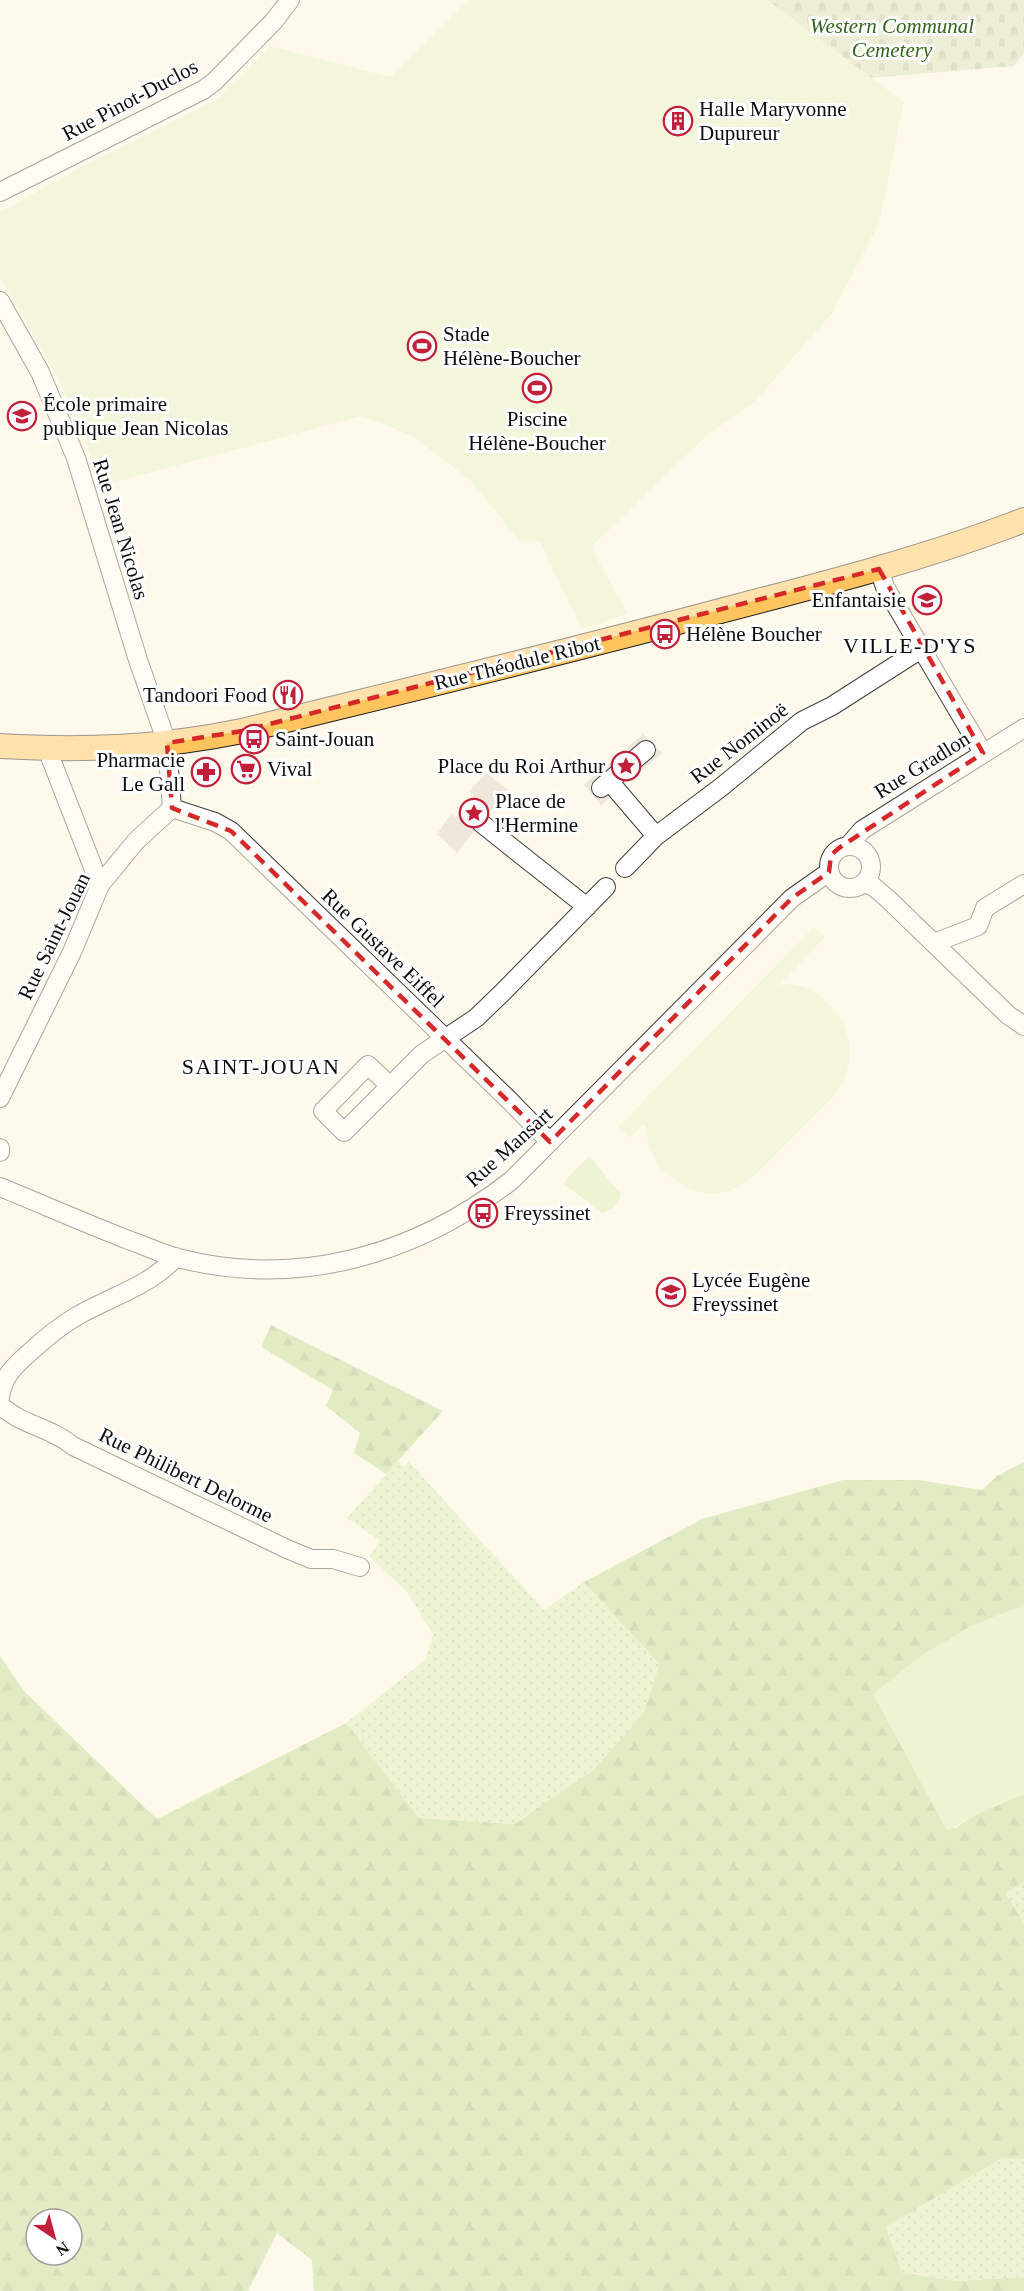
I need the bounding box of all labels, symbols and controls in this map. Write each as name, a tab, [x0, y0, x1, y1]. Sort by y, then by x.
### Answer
park label: Western Communal Cemetery	[810, 14, 974, 62]
street label: Rue Pinot-Duclos	[58, 54, 202, 146]
place label: Halle Maryvonne Dupureur	[699, 97, 847, 145]
building icon: Halle Maryvonne Dupureur	[662, 105, 694, 137]
place label: Stade Hélène-Boucher	[443, 322, 581, 370]
sports icon: Stade Hélène-Boucher	[406, 330, 438, 362]
sports icon: Piscine Hélène-Boucher	[521, 372, 553, 404]
place label: École primaire publique Jean Nicolas	[43, 392, 228, 440]
school or university icon: École primaire publique Jean Nicolas	[6, 400, 38, 432]
place label: Piscine Hélène-Boucher	[468, 407, 606, 455]
street label: Rue Jean Nicolas	[88, 456, 154, 602]
school or university icon: Enfantaisie	[911, 584, 943, 616]
place label: Enfantaisie	[812, 588, 906, 612]
bus stop icon: Hélène Boucher	[649, 618, 681, 650]
place label: Hélène Boucher	[686, 622, 822, 646]
street label: Rue Théodule Ribot	[432, 631, 602, 695]
district label: VILLE-D'YS	[843, 633, 977, 658]
restaurant icon: Tandoori Food	[272, 679, 304, 711]
place label: Tandoori Food	[143, 683, 267, 707]
street label: Rue Nominoë	[685, 697, 793, 789]
bus stop icon: Saint-Jouan	[238, 723, 270, 755]
street label: Rue Gradlon	[870, 726, 975, 804]
place label: Saint-Jouan	[275, 727, 375, 751]
place label: Pharmacie Le Gall	[96, 748, 185, 796]
place icon: Place du Roi Arthur	[610, 750, 642, 782]
supermarket icon: Vival	[230, 753, 262, 785]
place label: Place du Roi Arthur	[438, 754, 605, 778]
pharmacy icon: Pharmacie Le Gall	[190, 756, 222, 788]
place label: Vival	[267, 757, 313, 781]
place label: Place de l'Hermine	[495, 789, 578, 837]
place icon: Place de l'Hermine	[458, 797, 490, 829]
street label: Rue Saint-Jouan	[13, 868, 95, 1003]
street label: Rue Gustave Eiffel	[317, 884, 449, 1013]
district label: SAINT-JOUAN	[182, 1054, 340, 1079]
street label: Rue Mansart	[461, 1102, 557, 1192]
bus stop icon: Freyssinet	[467, 1197, 499, 1229]
place label: Freyssinet	[504, 1201, 590, 1225]
place label: Lycée Eugène Freyssinet	[692, 1268, 810, 1316]
school or university icon: Lycée Eugène Freyssinet	[655, 1276, 687, 1308]
street label: Rue Philibert Delorme	[95, 1423, 277, 1527]
north arrow	[24, 2207, 84, 2267]
text: N	[52, 2238, 72, 2259]

